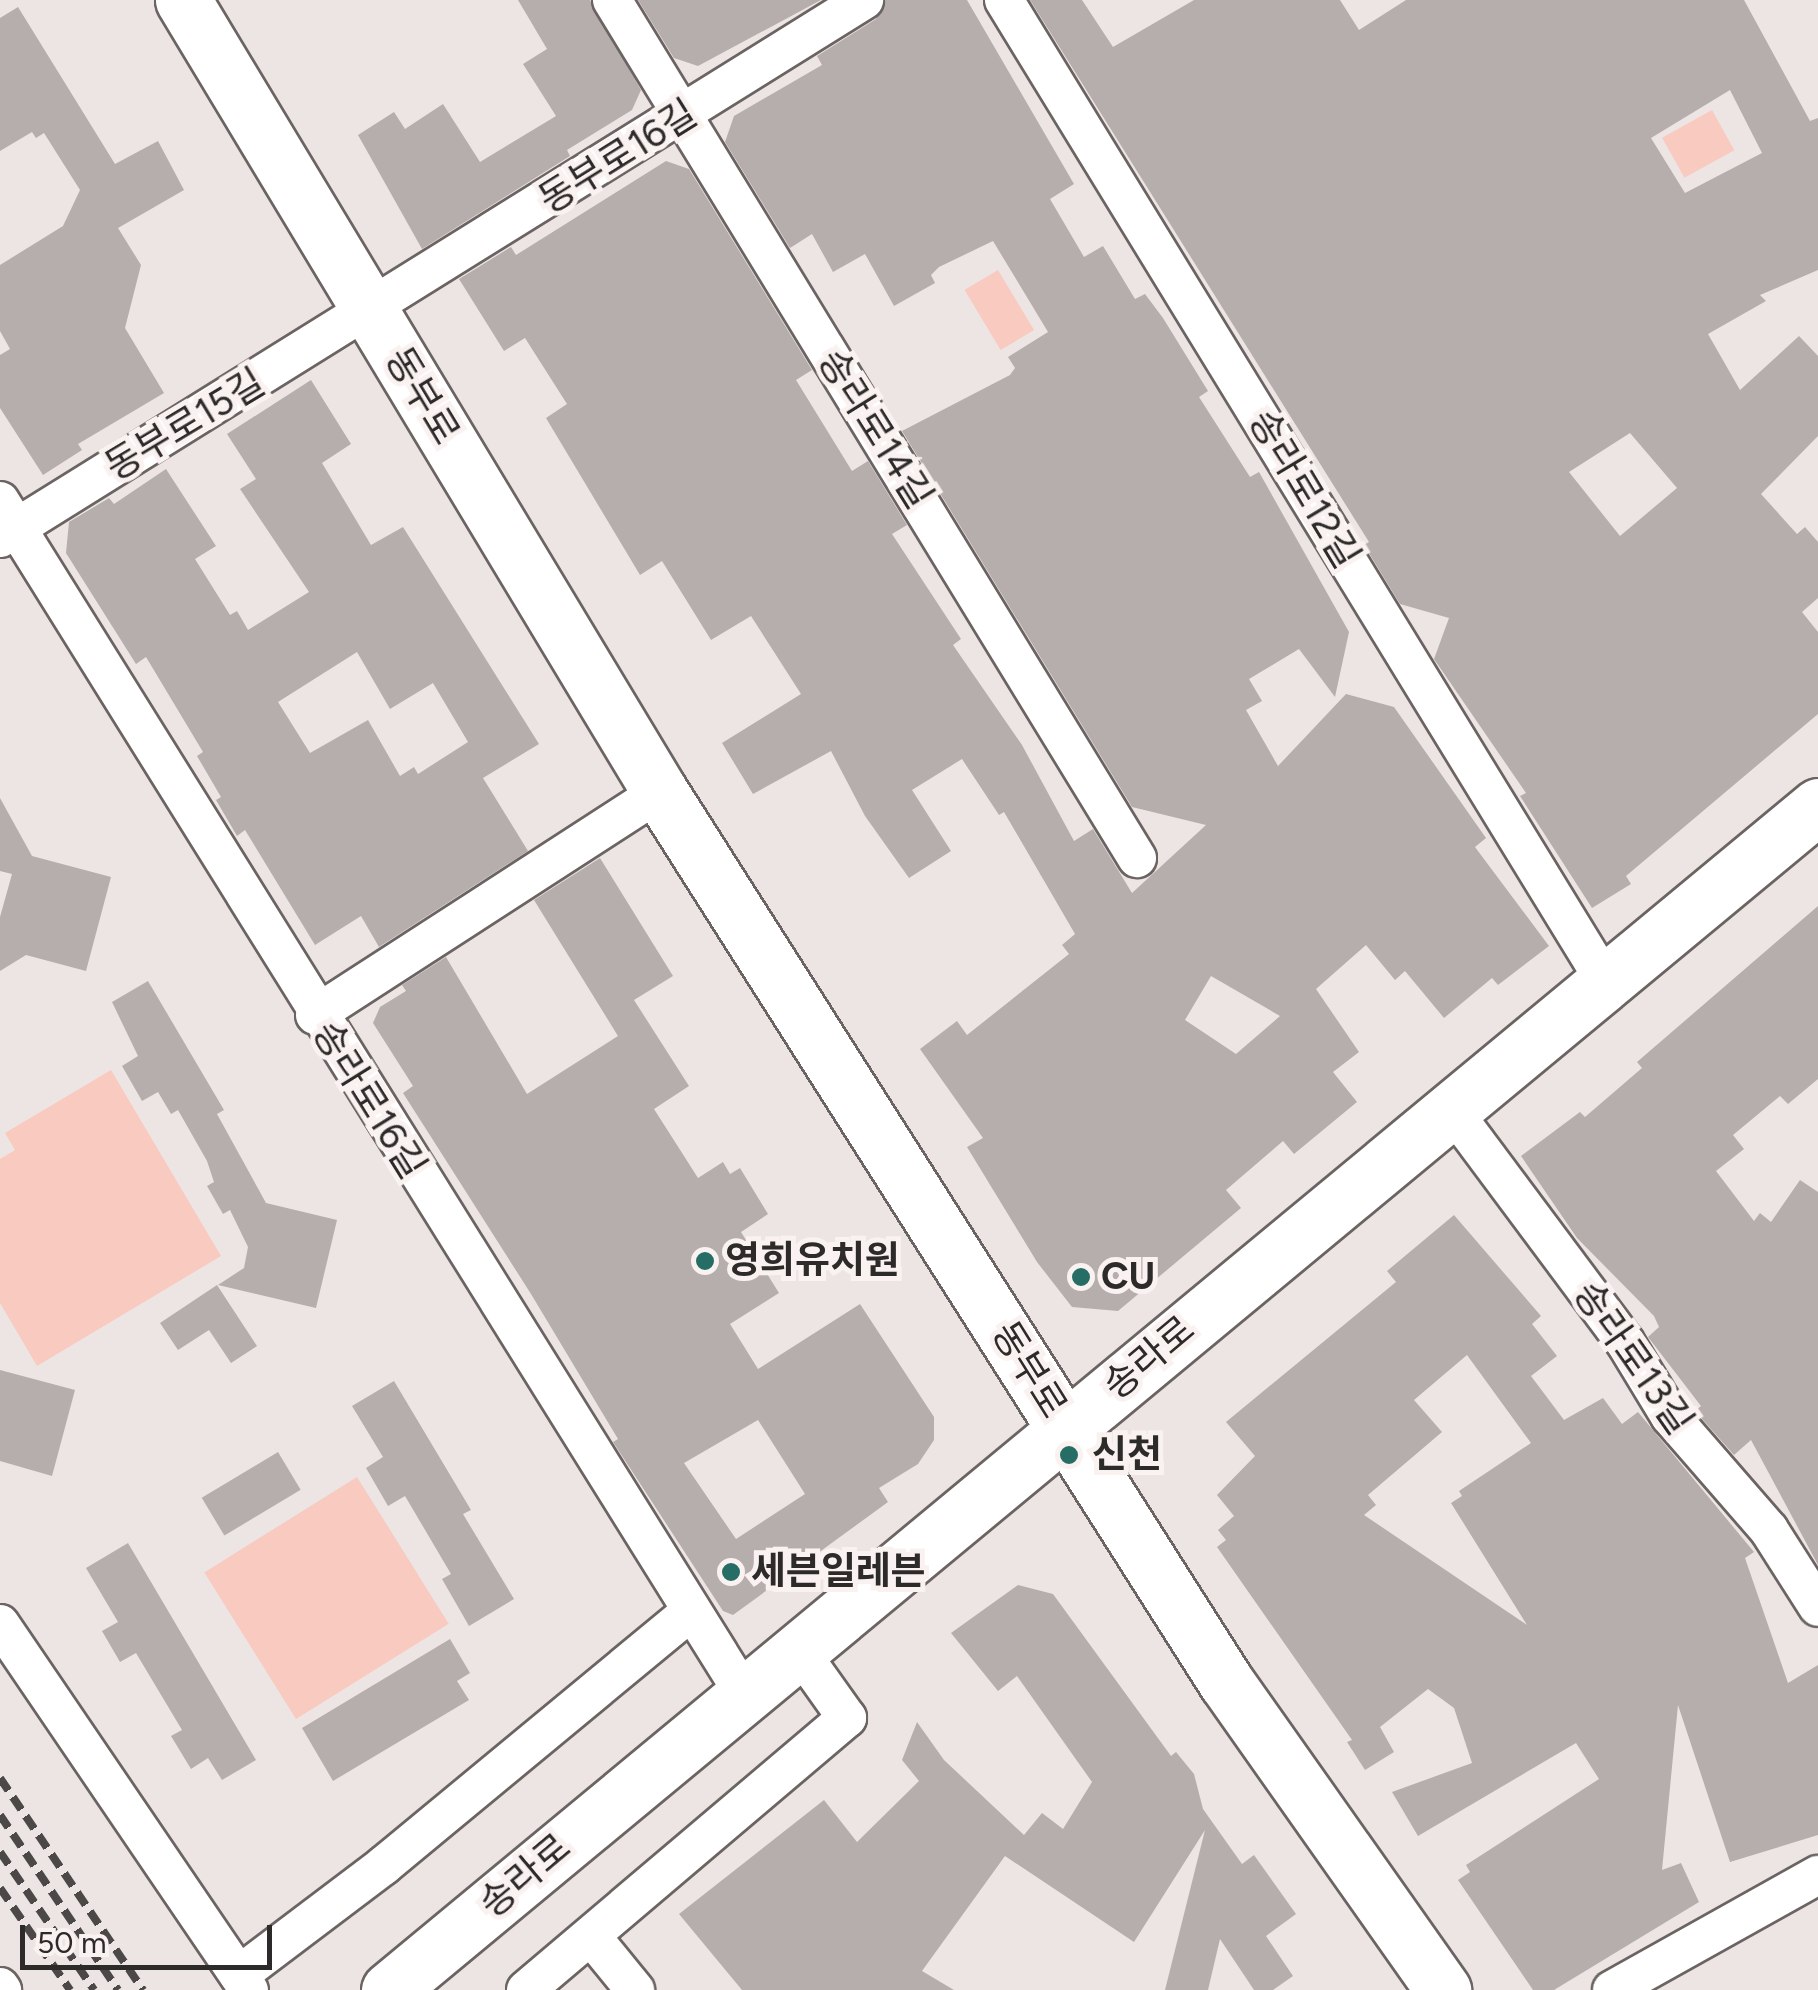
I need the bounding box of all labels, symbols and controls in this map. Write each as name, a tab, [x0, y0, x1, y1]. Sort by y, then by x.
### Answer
street label: 동부로16길	[531, 91, 705, 223]
street label: 동부로	[375, 339, 469, 453]
street label: 송라로14길	[808, 341, 942, 517]
street label: 동부로15길	[97, 360, 273, 490]
street label: 송라로12길	[1239, 401, 1369, 577]
street label: 송라로16길	[303, 1013, 435, 1187]
place label: 영희유치원	[725, 1238, 900, 1284]
marker: 영희유치원	[694, 1250, 716, 1272]
place label: CU	[1101, 1254, 1155, 1300]
marker: CU	[1070, 1266, 1092, 1288]
street label: 송라로13길	[1564, 1273, 1702, 1443]
street label: 송라로	[1094, 1307, 1204, 1409]
street label: 동부로	[982, 1313, 1076, 1427]
place label: 신천	[1092, 1432, 1162, 1478]
marker: 신천	[1056, 1442, 1082, 1468]
place label: 세븐일레븐	[751, 1549, 926, 1595]
marker: 세븐일레븐	[720, 1561, 742, 1583]
street label: 송라로	[470, 1825, 580, 1927]
scale bar	[25, 1905, 278, 1967]
text: 50 m	[37, 1924, 106, 1961]

